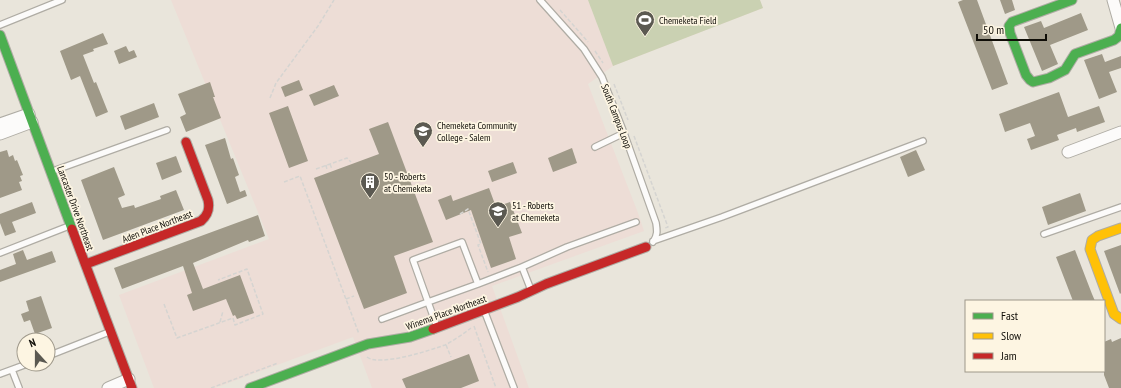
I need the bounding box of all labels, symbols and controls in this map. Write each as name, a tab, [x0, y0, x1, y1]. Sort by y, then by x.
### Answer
sports icon: Chemeketa Field	[634, 9, 656, 37]
place label: Chemeketa Field	[659, 14, 717, 27]
scale bar	[977, 16, 1046, 42]
text: 50 m	[983, 22, 1004, 37]
street label: South Campus Loop	[598, 82, 635, 150]
place label: Chemeketa Community College - Salem	[437, 119, 517, 144]
school or university icon: Chemeketa Community College - Salem	[412, 120, 434, 148]
street label: Lancaster Drive Northeast	[54, 164, 97, 253]
place label: 50 - Roberts at Chemeketa	[384, 170, 431, 195]
building icon: 50 - Roberts at Chemeketa	[359, 171, 381, 199]
place label: 51 - Roberts at Chemeketa	[512, 199, 559, 224]
school or university icon: 51 - Roberts at Chemeketa	[487, 200, 509, 228]
street label: Aden Place Northeast	[120, 207, 194, 246]
street label: Winema Place Northeast	[404, 292, 488, 333]
legend	[965, 300, 1105, 372]
text: Fast	[1001, 308, 1019, 323]
text: Slow	[1001, 328, 1022, 343]
north arrow	[16, 332, 56, 372]
text: N	[27, 335, 38, 350]
text: Jam	[1000, 348, 1017, 363]

